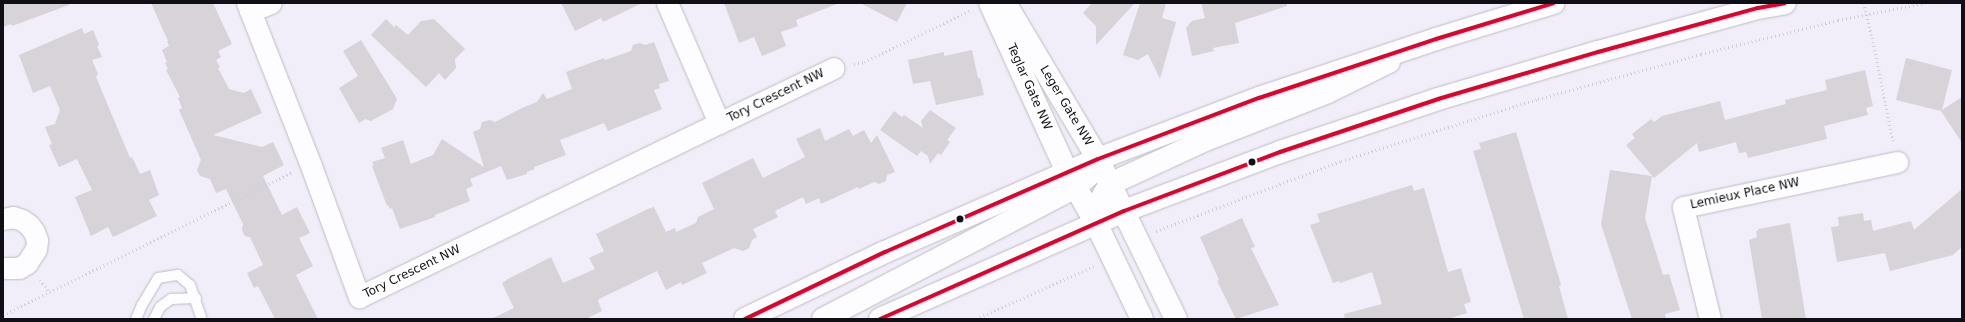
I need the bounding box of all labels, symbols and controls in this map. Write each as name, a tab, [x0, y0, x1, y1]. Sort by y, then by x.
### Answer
street label: Teglar Gate NW	[1003, 42, 1055, 132]
street label: Leger Gate NW	[1036, 63, 1096, 149]
street label: Tory Crescent NW	[725, 66, 827, 126]
unlabelled marker	[1247, 157, 1257, 167]
street label: Lemieux Place NW	[1689, 175, 1801, 213]
unlabelled marker	[955, 214, 965, 224]
street label: Tory Crescent NW	[361, 242, 463, 302]

